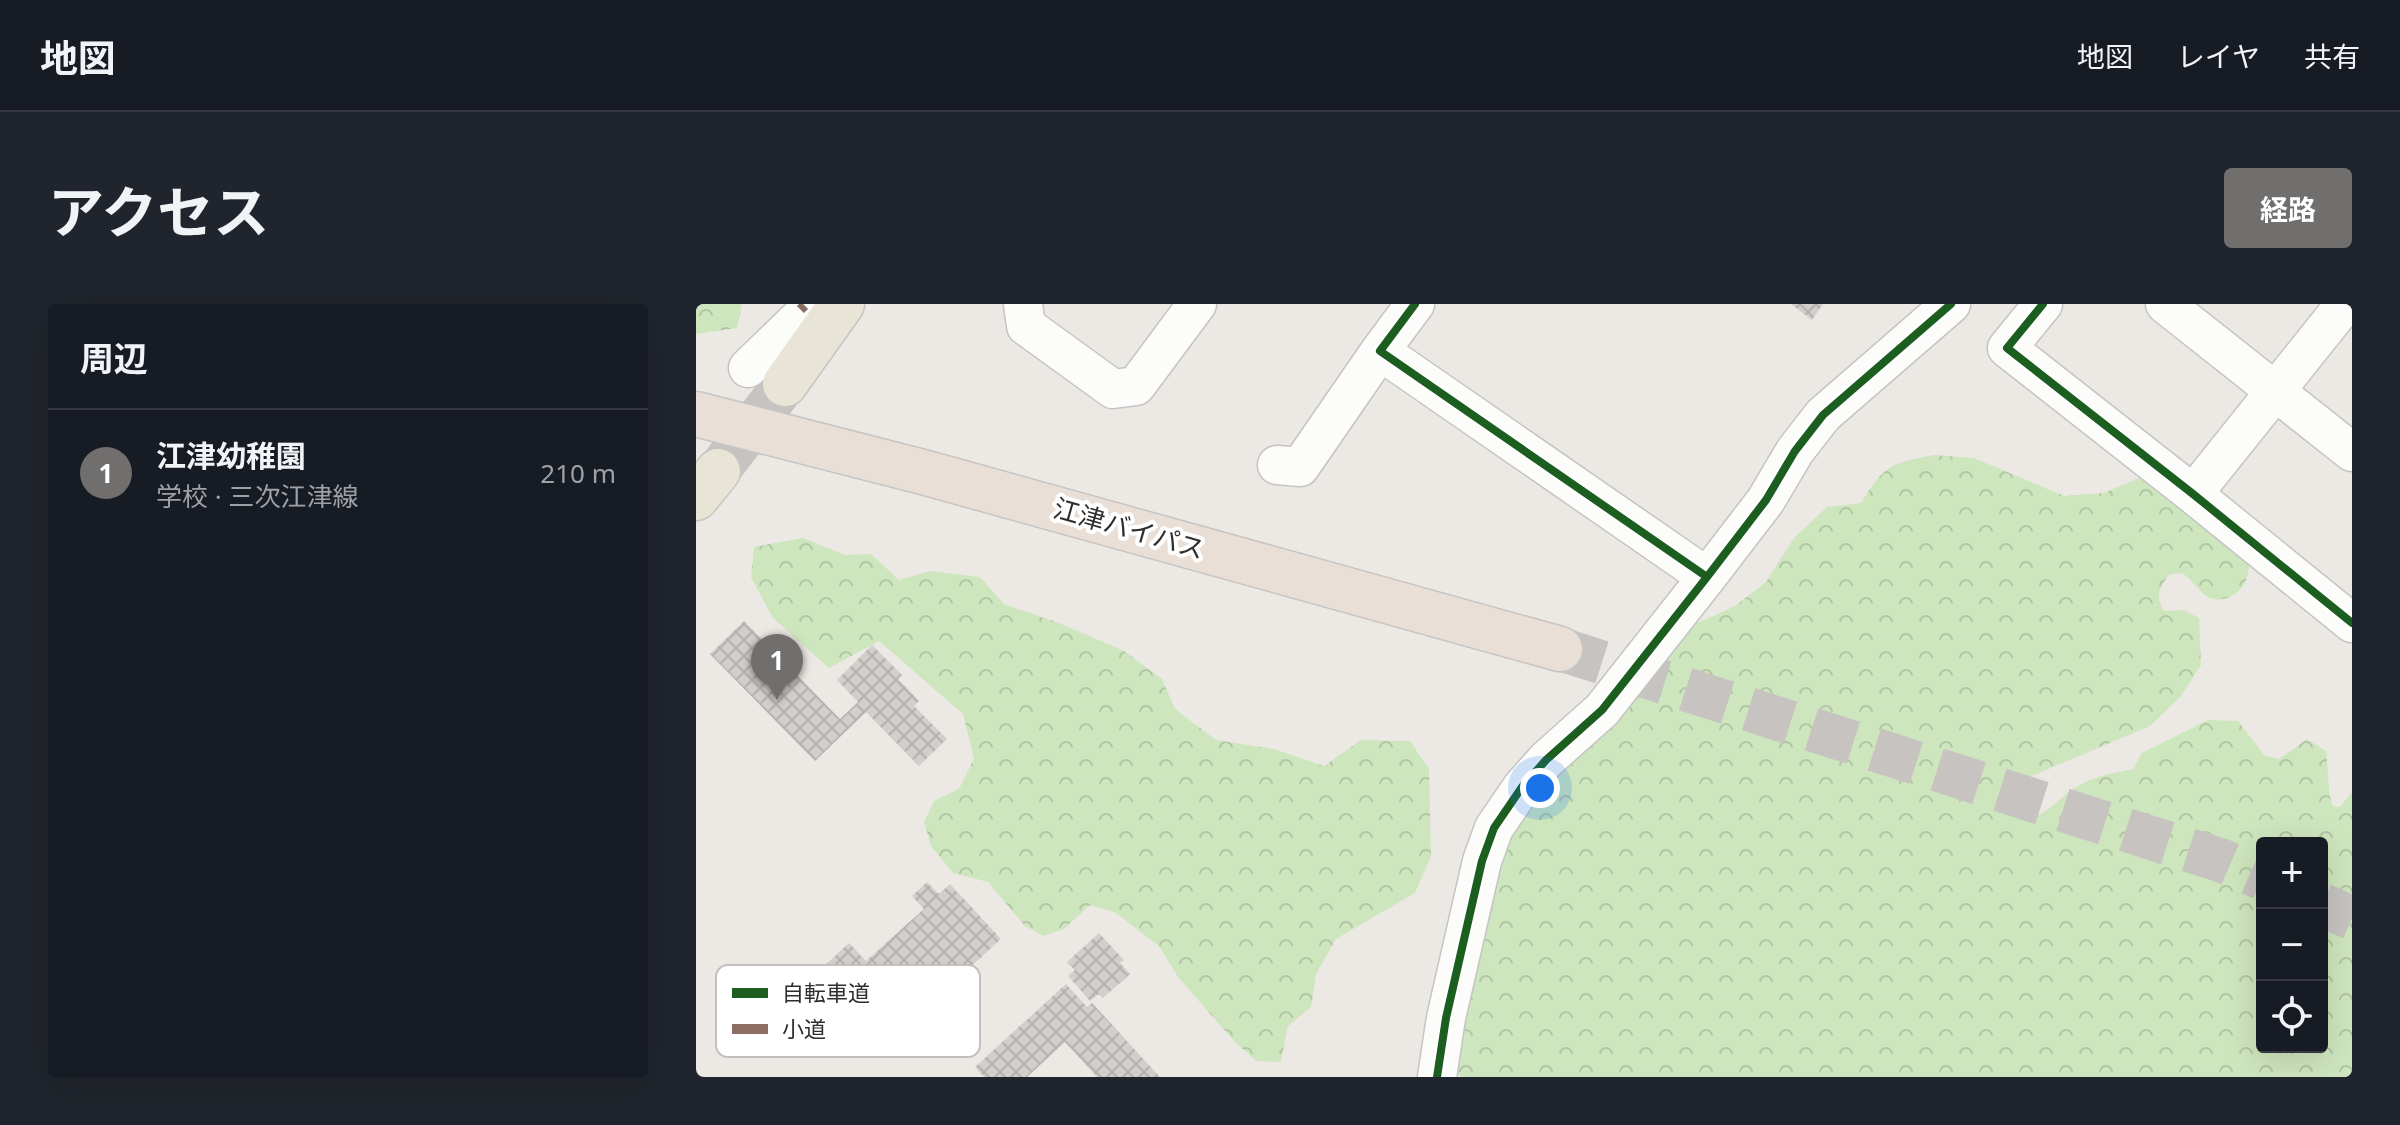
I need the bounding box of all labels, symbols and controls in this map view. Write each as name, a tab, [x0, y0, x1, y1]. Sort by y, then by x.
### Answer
text: 地図	[40, 31, 116, 83]
text: 地図	[2077, 37, 2133, 75]
text: レイヤ	[2177, 37, 2260, 75]
text: 共有	[2304, 37, 2360, 75]
button: 経路	[2224, 168, 2352, 248]
text: アクセス	[48, 173, 269, 249]
text: 周辺	[80, 335, 148, 381]
text: 江津幼稚園	[156, 435, 306, 476]
text: 1	[99, 455, 113, 491]
text: 210 m	[540, 455, 616, 491]
text: 学校 · 三次江津線	[156, 478, 359, 514]
street label: 江津バイパス	[1050, 489, 1209, 567]
pin: 1	[751, 634, 803, 700]
your location	[1520, 768, 1560, 808]
map controls	[2256, 837, 2328, 1053]
button: +	[2256, 837, 2328, 909]
button: −	[2256, 909, 2328, 981]
legend	[716, 965, 980, 1057]
text: 自転車道	[782, 977, 870, 1007]
button: locate	[2256, 981, 2328, 1053]
text: 小道	[782, 1013, 826, 1043]

